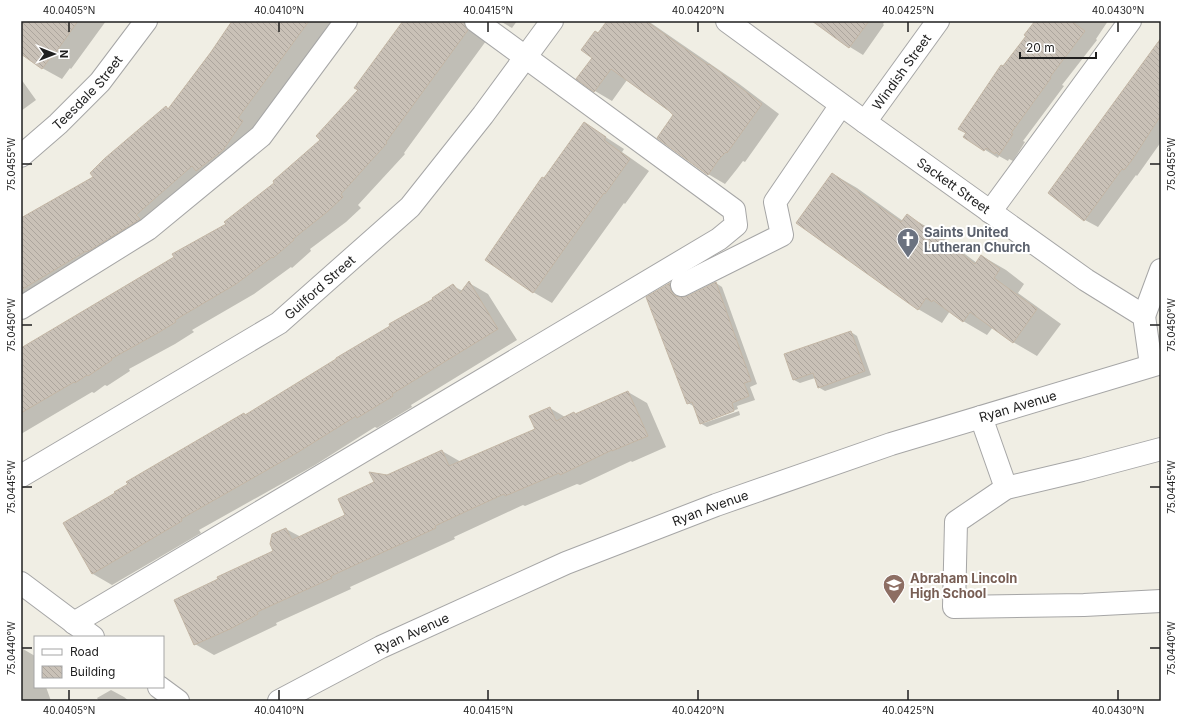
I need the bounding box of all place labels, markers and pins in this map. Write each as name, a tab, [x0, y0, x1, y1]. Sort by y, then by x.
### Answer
place label: Saints United Lutheran Church	[924, 224, 1030, 255]
church icon: Saints United Lutheran Church	[895, 226, 921, 259]
place label: Abraham Lincoln High School	[910, 570, 1017, 601]
school or university icon: Abraham Lincoln High School	[881, 572, 907, 605]

